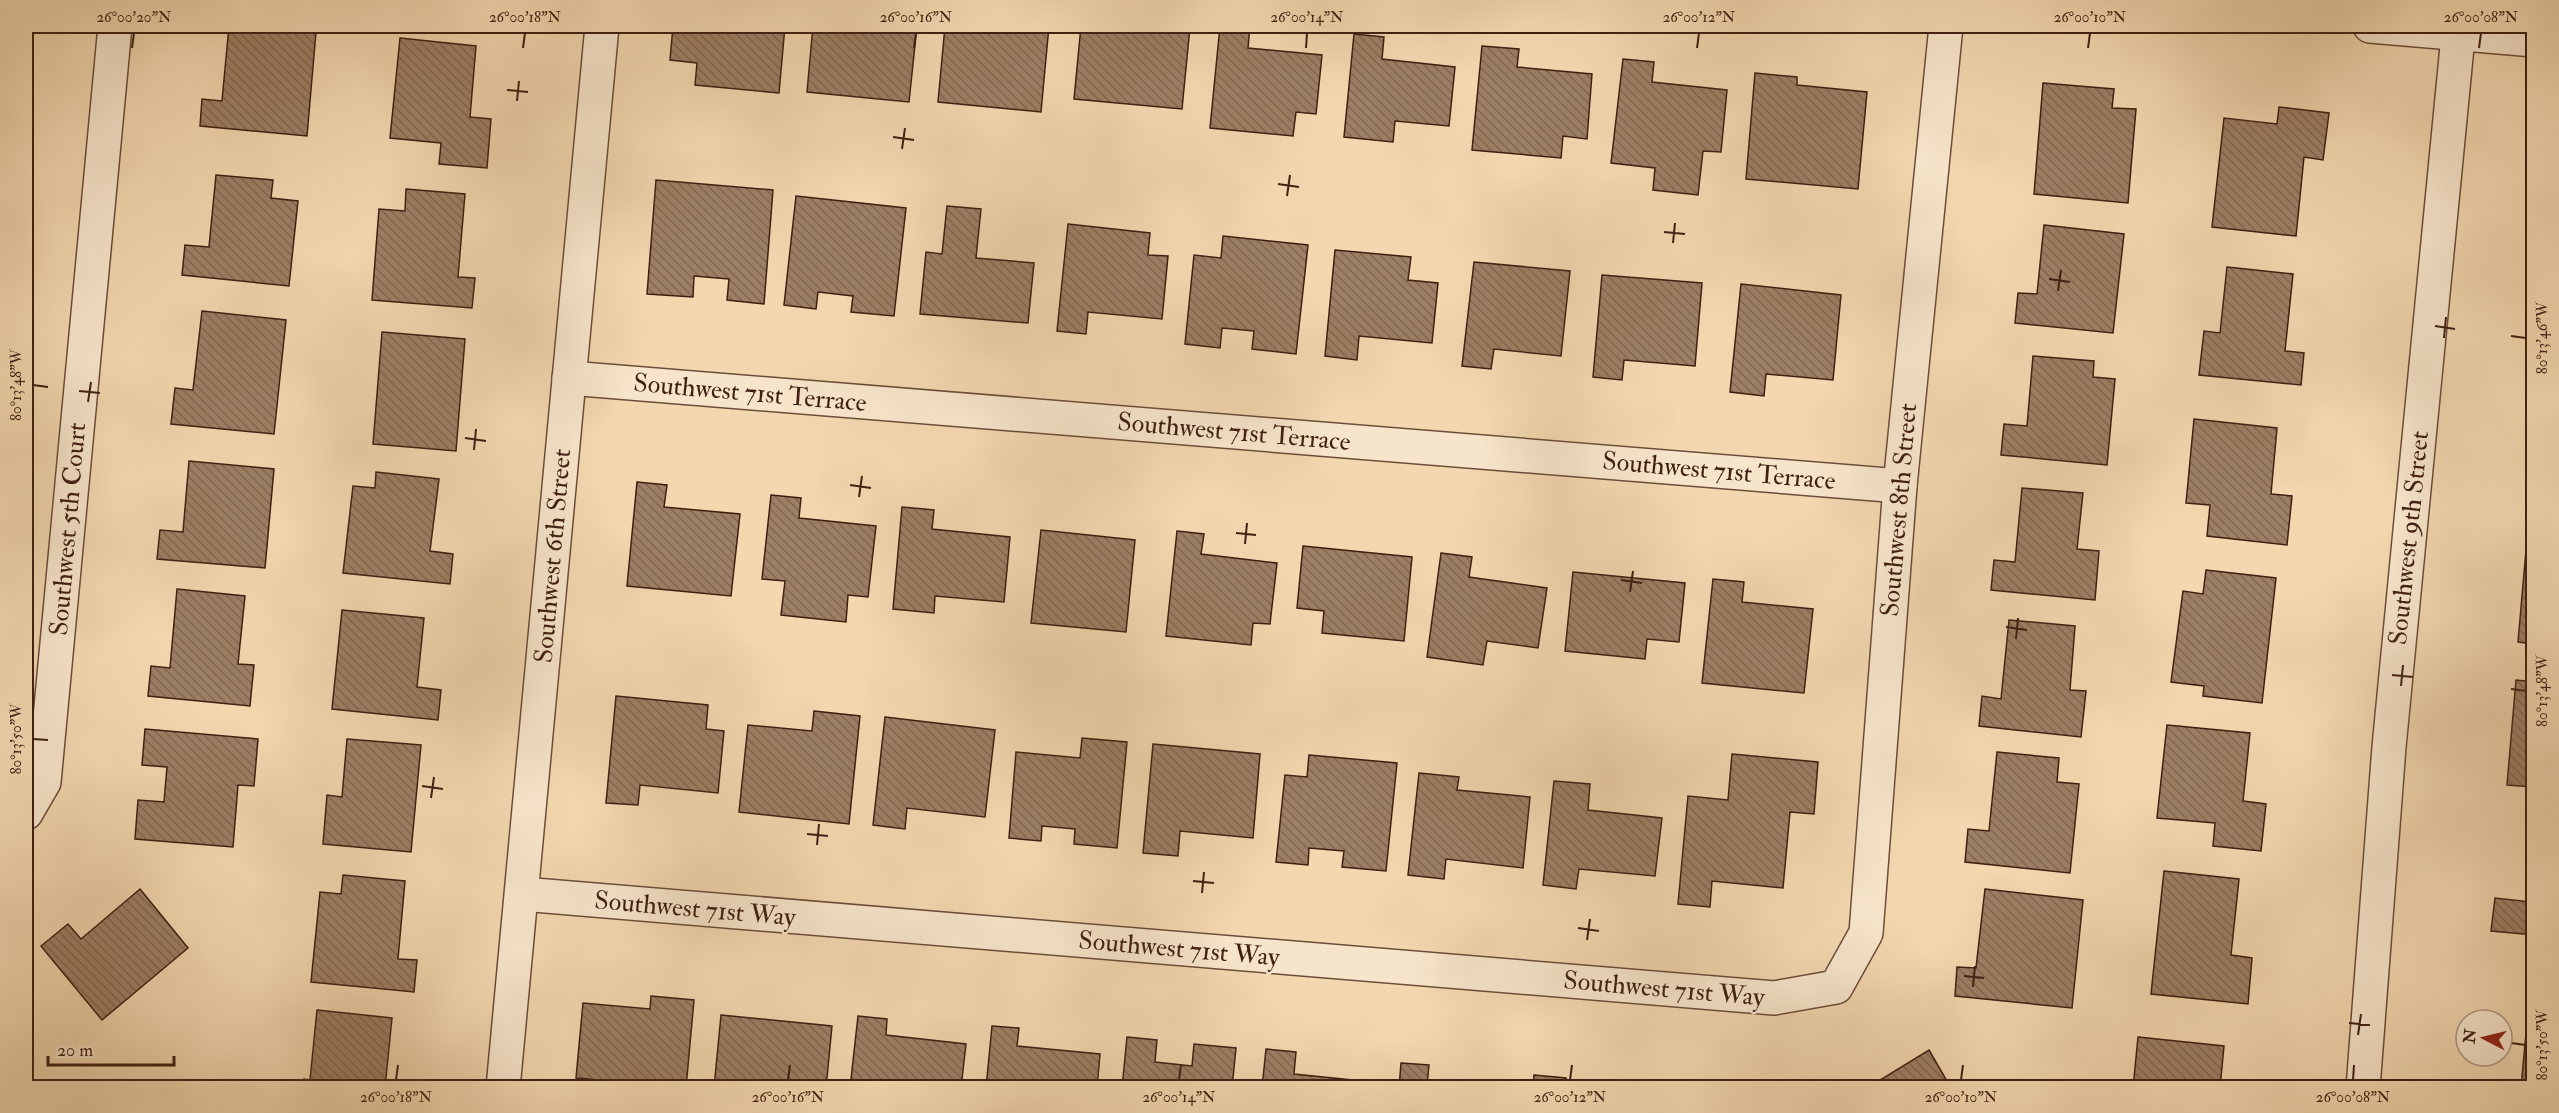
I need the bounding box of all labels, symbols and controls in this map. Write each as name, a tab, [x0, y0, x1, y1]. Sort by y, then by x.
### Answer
text: 26°00'20"N	[97, 8, 172, 27]
text: 26°00'18"N	[489, 8, 562, 27]
text: 26°00'16"N	[880, 8, 953, 27]
text: 26°00'14"N	[1270, 8, 1344, 27]
text: 26°00'12"N	[1663, 8, 1736, 27]
text: 26°00'10"N	[2054, 8, 2127, 27]
text: 26°00'08"N	[2444, 8, 2519, 27]
text: 80°13'46"W	[2533, 301, 2552, 374]
text: 80°13'48"W	[7, 348, 26, 421]
street label: Southwest 71st Terrace	[632, 367, 868, 419]
street label: Southwest 8th Street	[1874, 402, 1924, 618]
street label: Southwest 71st Terrace	[1116, 406, 1352, 458]
street label: Southwest 5th Court	[43, 421, 93, 637]
street label: Southwest 9th Street	[2382, 429, 2436, 647]
street label: Southwest 71st Terrace	[1601, 445, 1837, 497]
street label: Southwest 6th Street	[528, 448, 578, 664]
text: 80°13'48"W	[2533, 654, 2552, 727]
text: 80°13'50"W	[7, 703, 26, 774]
street label: Southwest 71st Way	[593, 884, 797, 934]
street label: Southwest 71st Way	[1077, 924, 1281, 974]
street label: Southwest 71st Way	[1562, 964, 1766, 1014]
north arrow	[2454, 1008, 2514, 1068]
text: 80°13'50"W	[2533, 1009, 2552, 1080]
text: N	[2459, 1027, 2481, 1046]
scale bar	[48, 1029, 174, 1067]
text: 20 m	[57, 1039, 93, 1062]
text: 26°00'18"N	[360, 1088, 433, 1107]
text: 26°00'16"N	[752, 1088, 825, 1107]
text: 26°00'14"N	[1142, 1088, 1216, 1107]
text: 26°00'12"N	[1534, 1088, 1607, 1107]
text: 26°00'10"N	[1925, 1088, 1998, 1107]
text: 26°00'08"N	[2316, 1088, 2391, 1107]

